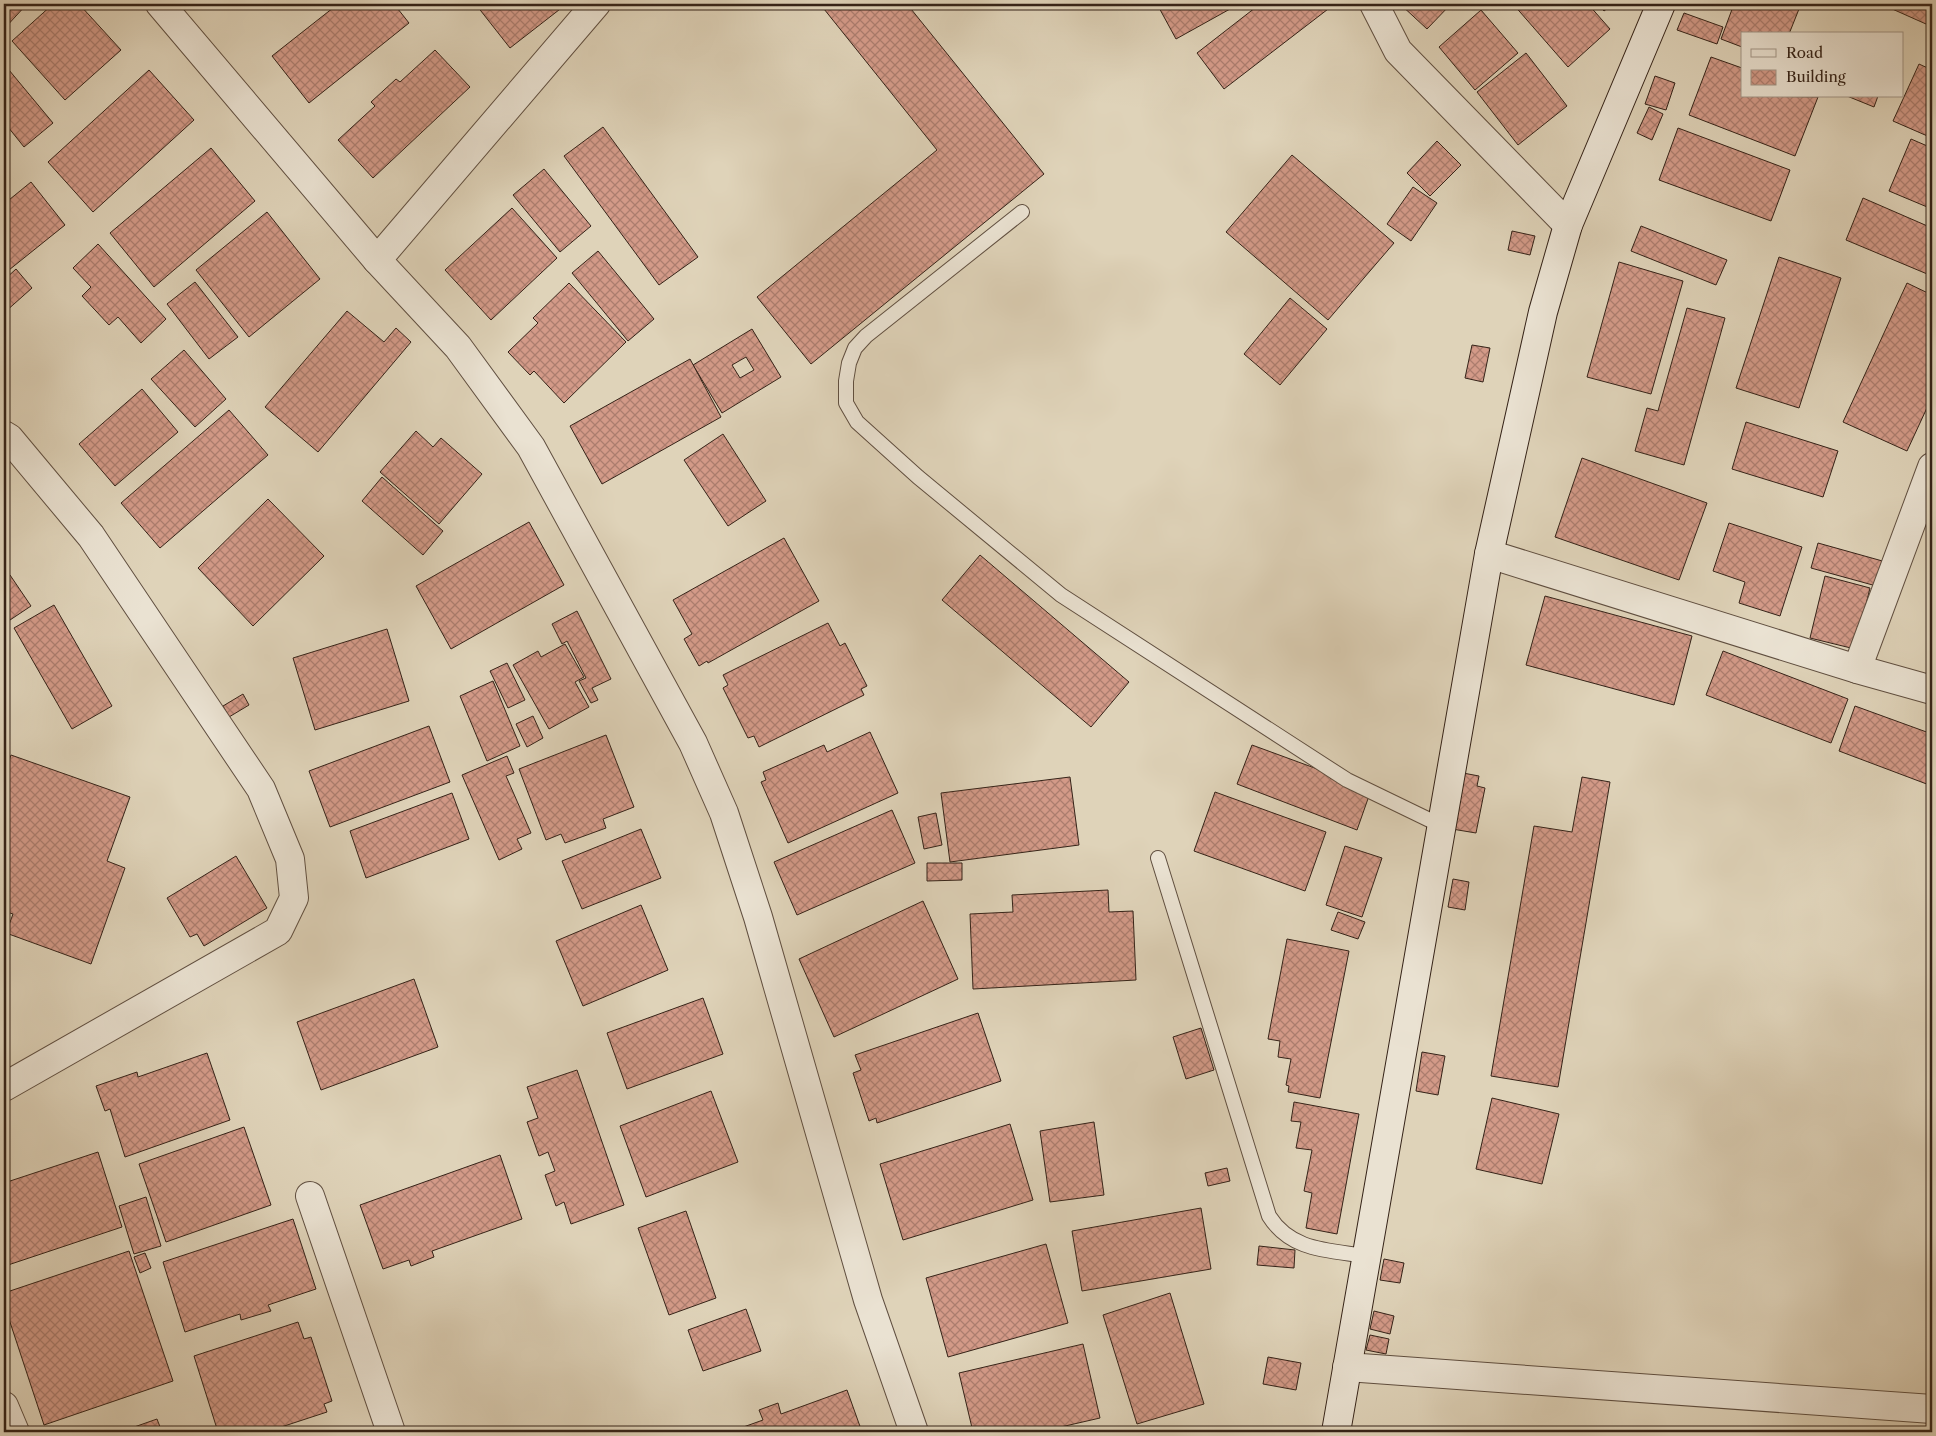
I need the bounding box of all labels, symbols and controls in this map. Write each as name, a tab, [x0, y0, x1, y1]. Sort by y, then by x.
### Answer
legend	[1741, 32, 1904, 98]
text: Road	[1786, 43, 1823, 62]
text: Building	[1786, 67, 1846, 86]

